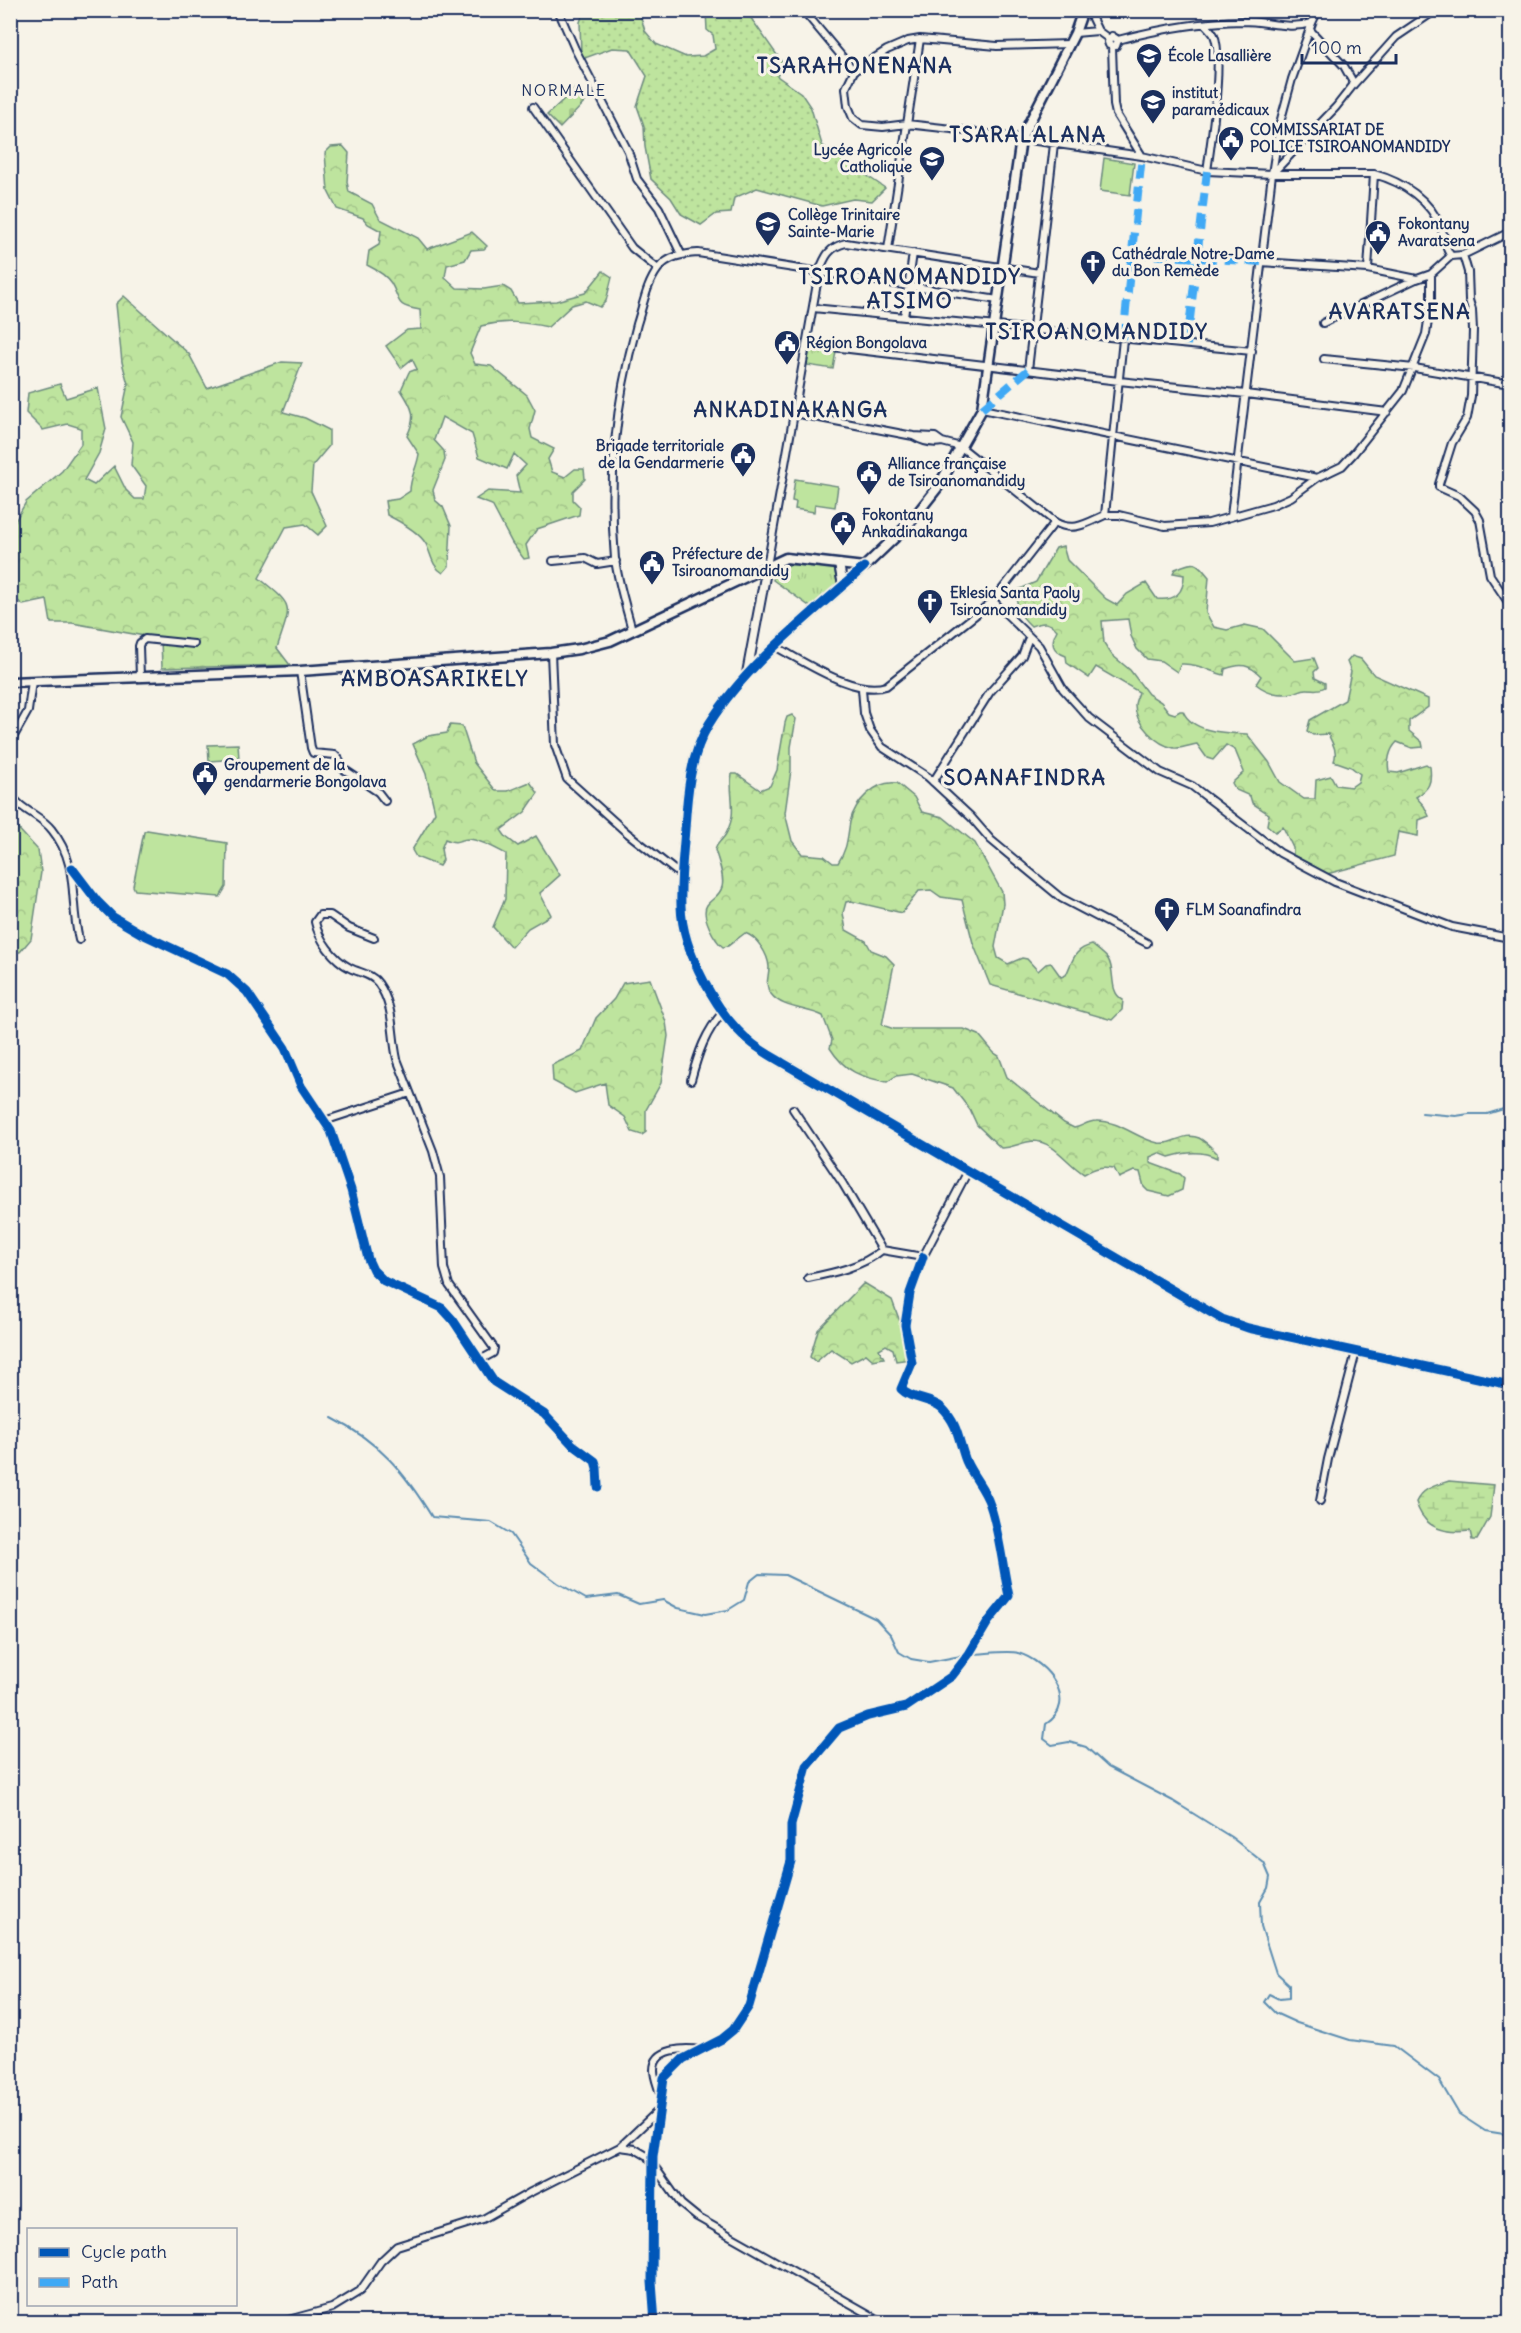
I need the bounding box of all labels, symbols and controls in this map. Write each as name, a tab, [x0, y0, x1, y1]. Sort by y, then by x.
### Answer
scale bar	[1302, 27, 1396, 65]
text: 100 m	[1311, 36, 1362, 59]
school or university icon: École Lasallière	[1134, 41, 1164, 79]
place label: École Lasallière	[1168, 45, 1271, 65]
district label: TSARAHONENANA	[757, 52, 953, 79]
district label: NORMALE	[521, 80, 607, 100]
place label: institut paramédicaux	[1172, 83, 1270, 120]
school or university icon: institut paramédicaux	[1138, 87, 1168, 125]
place label: COMMISSARIAT DE POLICE TSIROANOMANDIDY	[1250, 120, 1451, 156]
district label: TSARALALANA	[949, 121, 1107, 148]
public building icon: COMMISSARIAT DE POLICE TSIROANOMANDIDY	[1216, 124, 1246, 162]
place label: Lycée Agricole Catholique	[814, 140, 912, 177]
school or university icon: Lycée Agricole Catholique	[917, 144, 947, 182]
place label: Collège Trinitaire Sainte-Marie	[788, 205, 900, 241]
school or university icon: Collège Trinitaire Sainte-Marie	[753, 209, 783, 247]
place label: Fokontany Avaratsena	[1398, 214, 1475, 250]
public building icon: Fokontany Avaratsena	[1363, 218, 1393, 256]
place label: Cathédrale Notre-Dame du Bon Remède	[1112, 244, 1275, 280]
church icon: Cathédrale Notre-Dame du Bon Remède	[1078, 248, 1108, 286]
district label: TSIROANOMANDIDY ATSIMO	[799, 263, 1021, 314]
district label: AVARATSENA	[1329, 298, 1471, 325]
district label: TSIROANOMANDIDY	[986, 318, 1208, 345]
public building icon: Région Bongolava	[772, 328, 802, 366]
place label: Région Bongolava	[806, 333, 928, 353]
district label: ANKADINAKANGA	[693, 396, 889, 423]
place label: Brigade territoriale de la Gendarmerie	[596, 436, 724, 472]
public building icon: Brigade territoriale de la Gendarmerie	[728, 440, 758, 478]
place label: Alliance française de Tsiroanomandidy	[888, 454, 1025, 491]
public building icon: Alliance française de Tsiroanomandidy	[854, 458, 884, 496]
place label: Fokontany Ankadinakanga	[862, 505, 968, 542]
public building icon: Fokontany Ankadinakanga	[828, 509, 858, 547]
place label: Préfecture de Tsiroanomandidy	[672, 544, 789, 581]
public building icon: Préfecture de Tsiroanomandidy	[637, 548, 667, 586]
place label: Eklesia Santa Paoly Tsiroanomandidy	[950, 583, 1080, 620]
church icon: Eklesia Santa Paoly Tsiroanomandidy	[915, 587, 945, 625]
district label: AMBOASARIKELY	[341, 665, 529, 692]
place label: Groupement de la gendarmerie Bongolava	[224, 755, 387, 792]
public building icon: Groupement de la gendarmerie Bongolava	[190, 759, 220, 797]
district label: SOANAFINDRA	[943, 764, 1107, 791]
church icon: FLM Soanafindra	[1152, 895, 1182, 933]
place label: FLM Soanafindra	[1186, 900, 1302, 919]
legend	[27, 2228, 237, 2306]
text: Cycle path	[81, 2240, 167, 2263]
text: Path	[81, 2270, 118, 2293]

